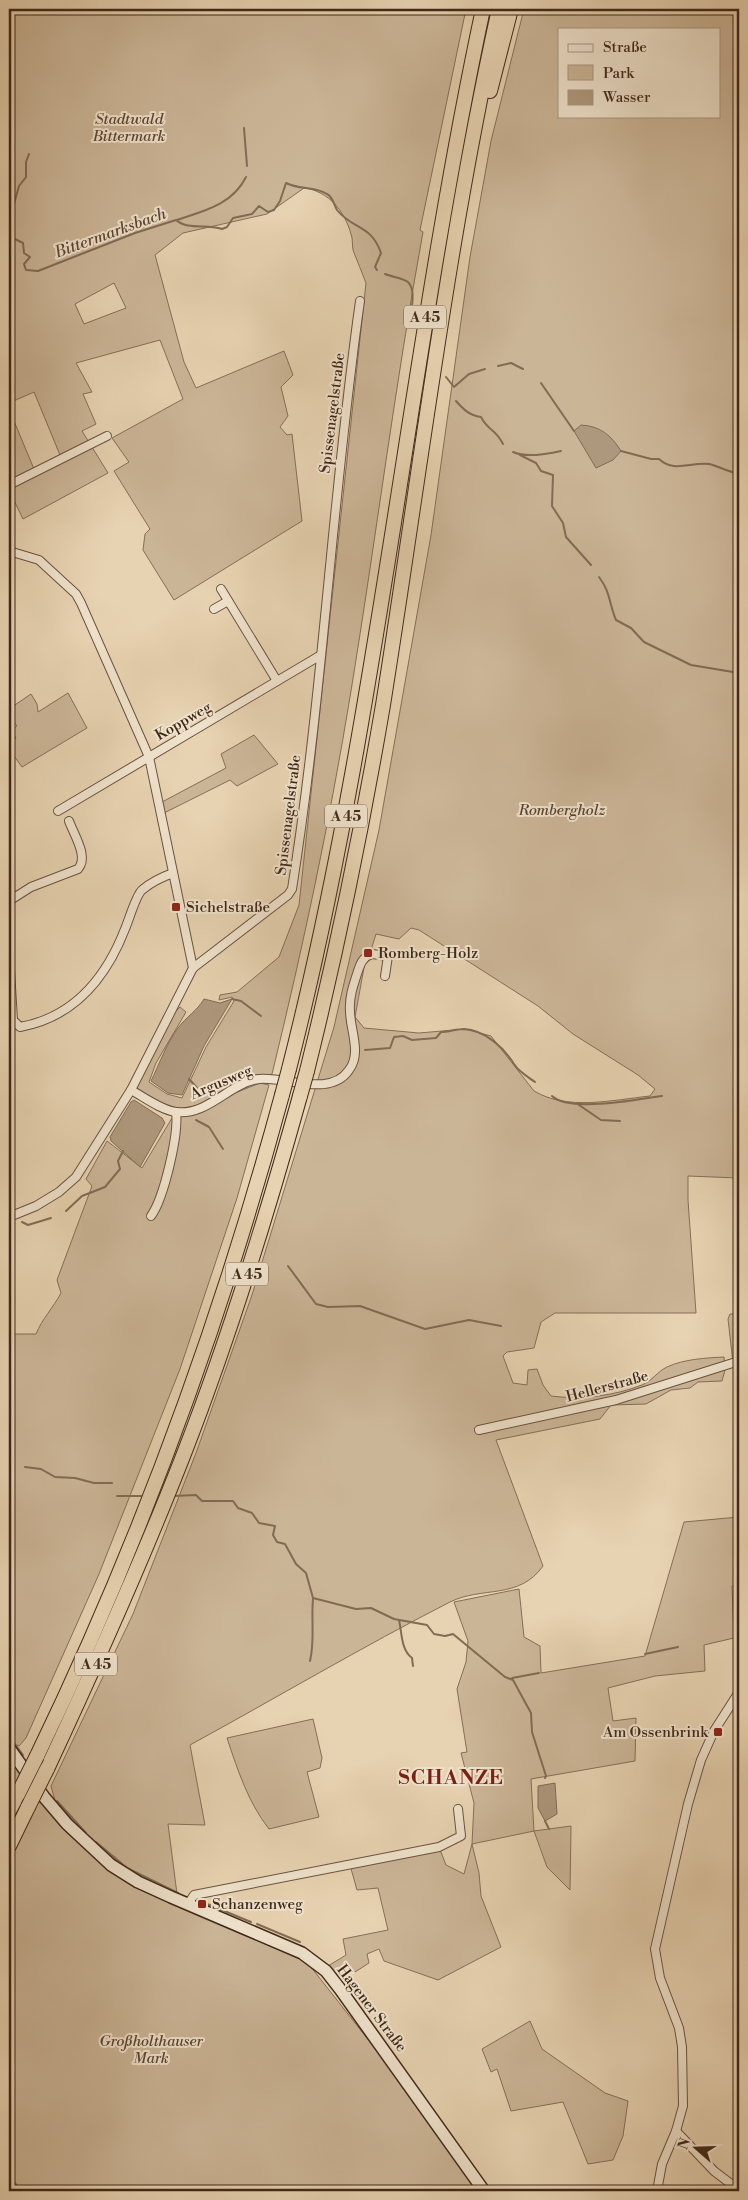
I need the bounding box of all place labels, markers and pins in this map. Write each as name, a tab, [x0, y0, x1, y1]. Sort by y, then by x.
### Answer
place label: Sichelstraße	[186, 898, 270, 917]
marker: Sichelstraße	[170, 901, 182, 913]
place label: Romberg-Holz	[378, 944, 478, 963]
marker: Romberg-Holz	[362, 947, 374, 959]
place label: Am Ossenbrink	[602, 1723, 709, 1742]
marker: Am Ossenbrink	[712, 1726, 724, 1738]
place label: Schanzenweg	[212, 1895, 303, 1914]
marker: Schanzenweg	[196, 1898, 208, 1910]

